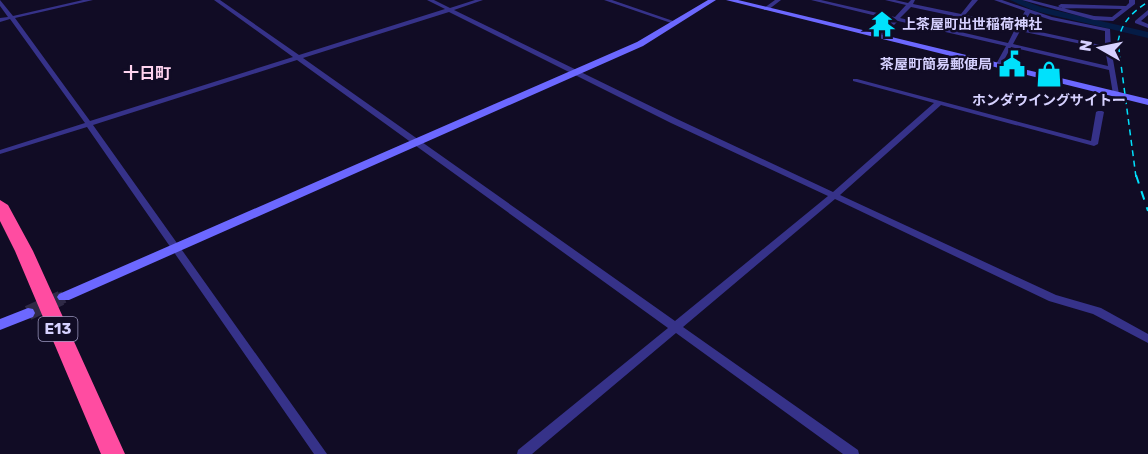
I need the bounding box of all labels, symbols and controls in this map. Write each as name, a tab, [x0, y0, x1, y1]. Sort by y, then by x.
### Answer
temple icon: 上茶屋町出世稲荷神社	[867, 9, 897, 39]
place label: 上茶屋町出世稲荷神社	[902, 16, 1042, 33]
north arrow	[1070, 18, 1130, 78]
text: N	[1075, 39, 1096, 53]
public building icon: 茶屋町簡易郵便局	[997, 49, 1027, 79]
place label: 茶屋町簡易郵便局	[880, 56, 992, 73]
shop icon: ホンダウイングサイトー	[1034, 59, 1064, 89]
district label: 十日町	[123, 64, 171, 83]
place label: ホンダウイングサイトー	[972, 92, 1126, 109]
road number: E13	[38, 317, 78, 341]

